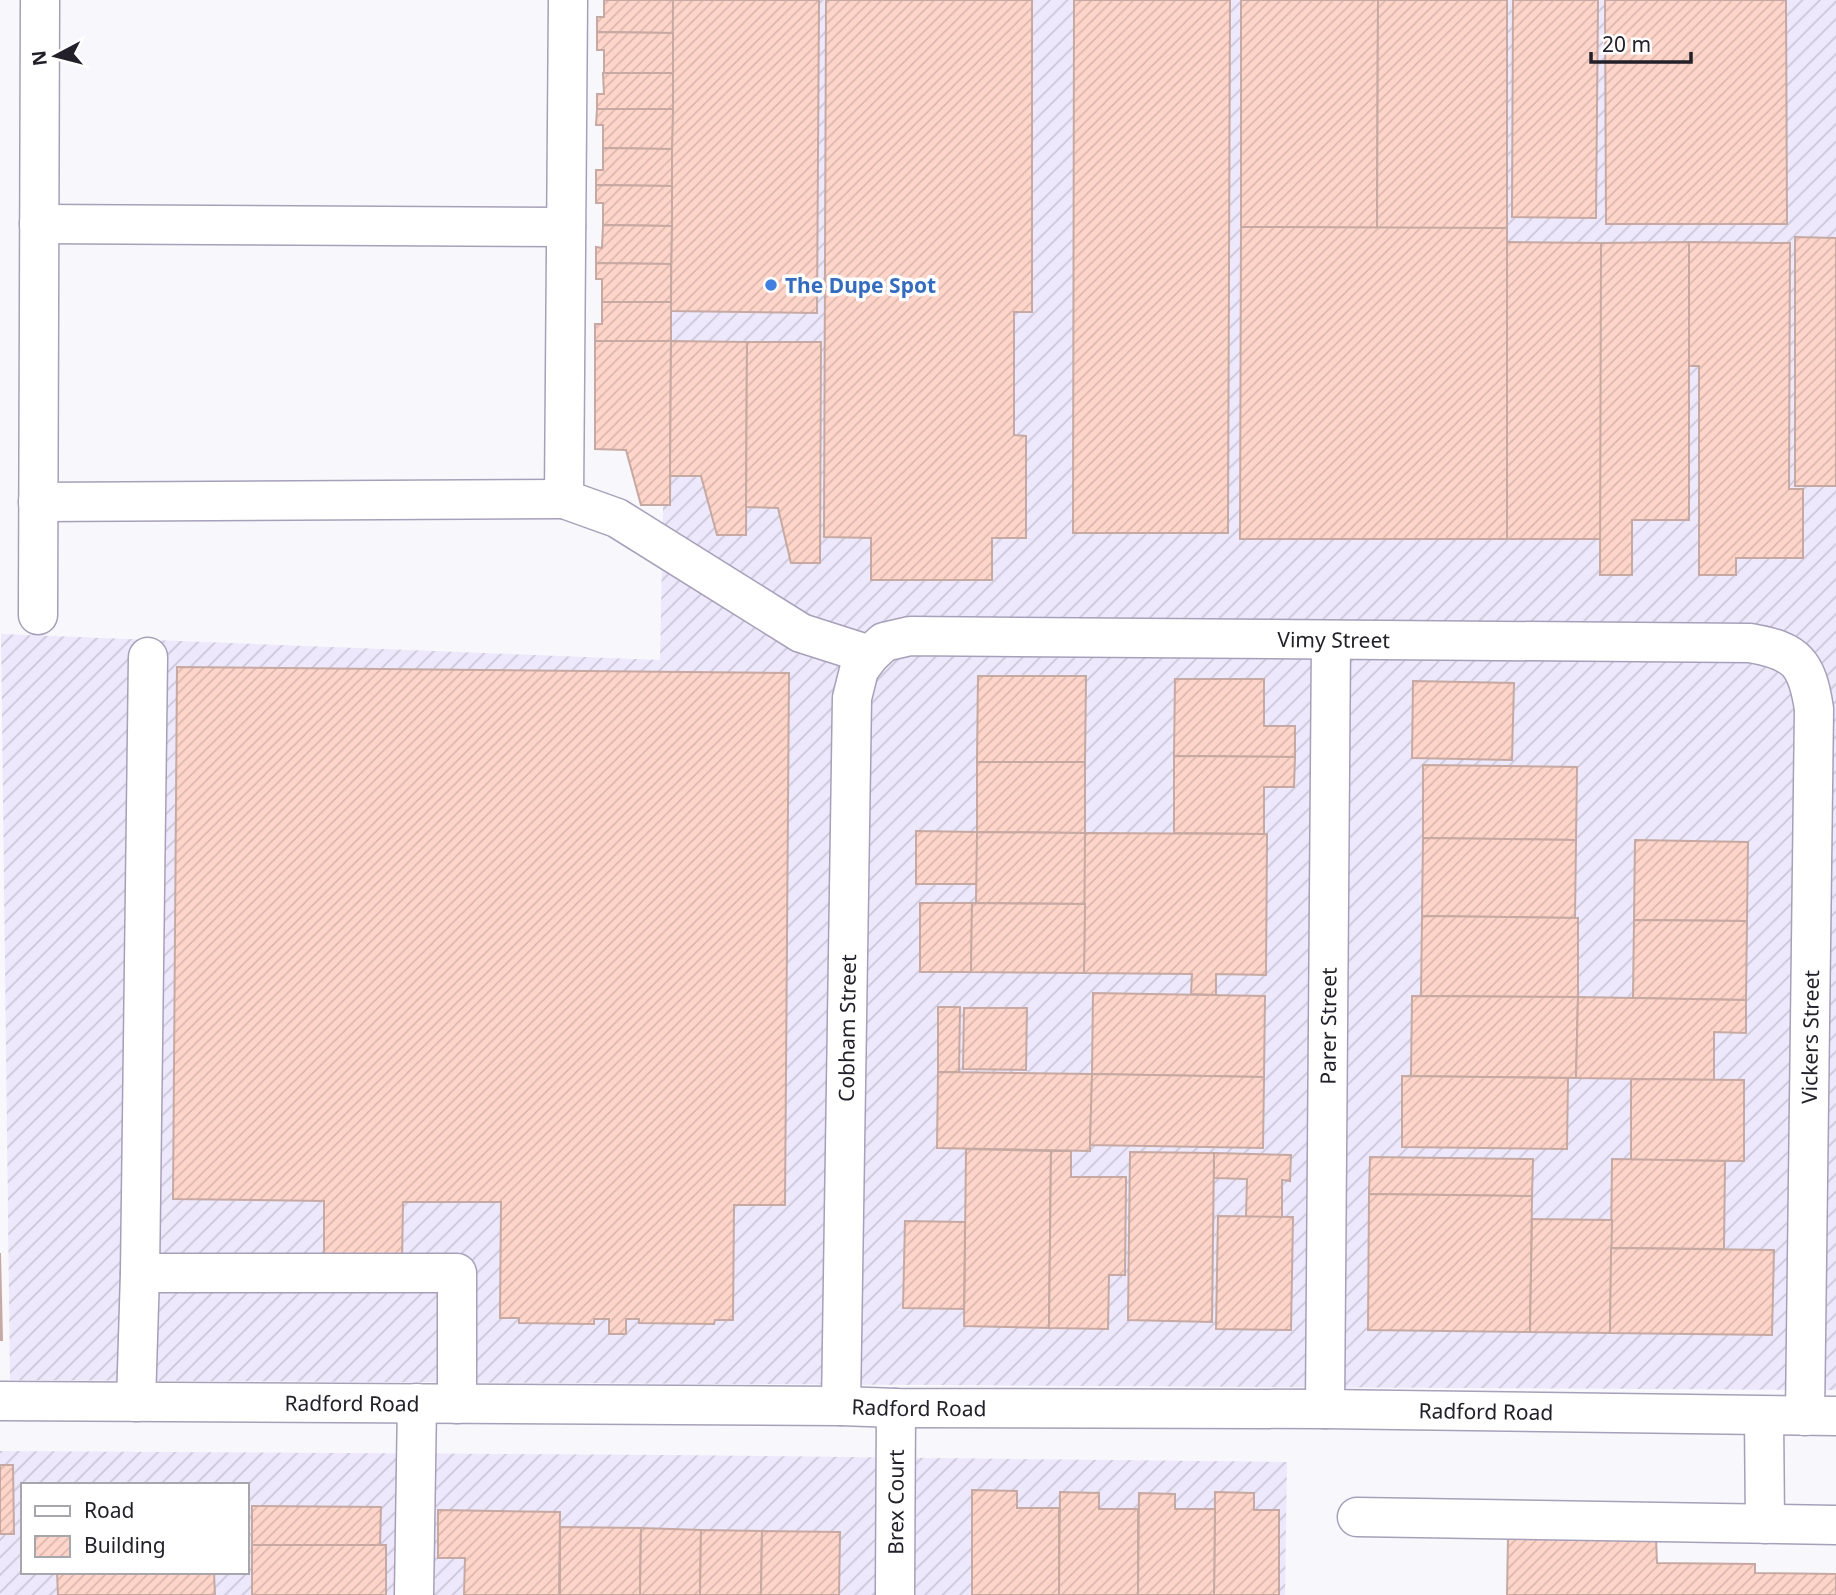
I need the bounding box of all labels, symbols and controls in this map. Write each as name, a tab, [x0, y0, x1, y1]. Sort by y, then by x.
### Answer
north arrow	[21, 21, 91, 91]
scale bar	[1591, 21, 1691, 65]
text: 20 m	[1602, 30, 1651, 58]
text: N	[25, 49, 53, 67]
place label: The Dupe Spot	[785, 271, 936, 299]
marker: The Dupe Spot	[763, 277, 779, 293]
street label: Vimy Street	[1277, 625, 1390, 654]
street label: Cobham Street	[832, 954, 862, 1102]
street label: Parer Street	[1314, 967, 1342, 1085]
street label: Vickers Street	[1795, 969, 1825, 1104]
street label: Radford Road	[284, 1389, 420, 1417]
street label: Radford Road	[851, 1392, 986, 1422]
street label: Radford Road	[1418, 1396, 1554, 1426]
street label: Brex Court	[881, 1449, 910, 1555]
legend	[21, 1483, 248, 1574]
text: Road	[84, 1496, 134, 1524]
text: Building	[84, 1531, 166, 1559]

